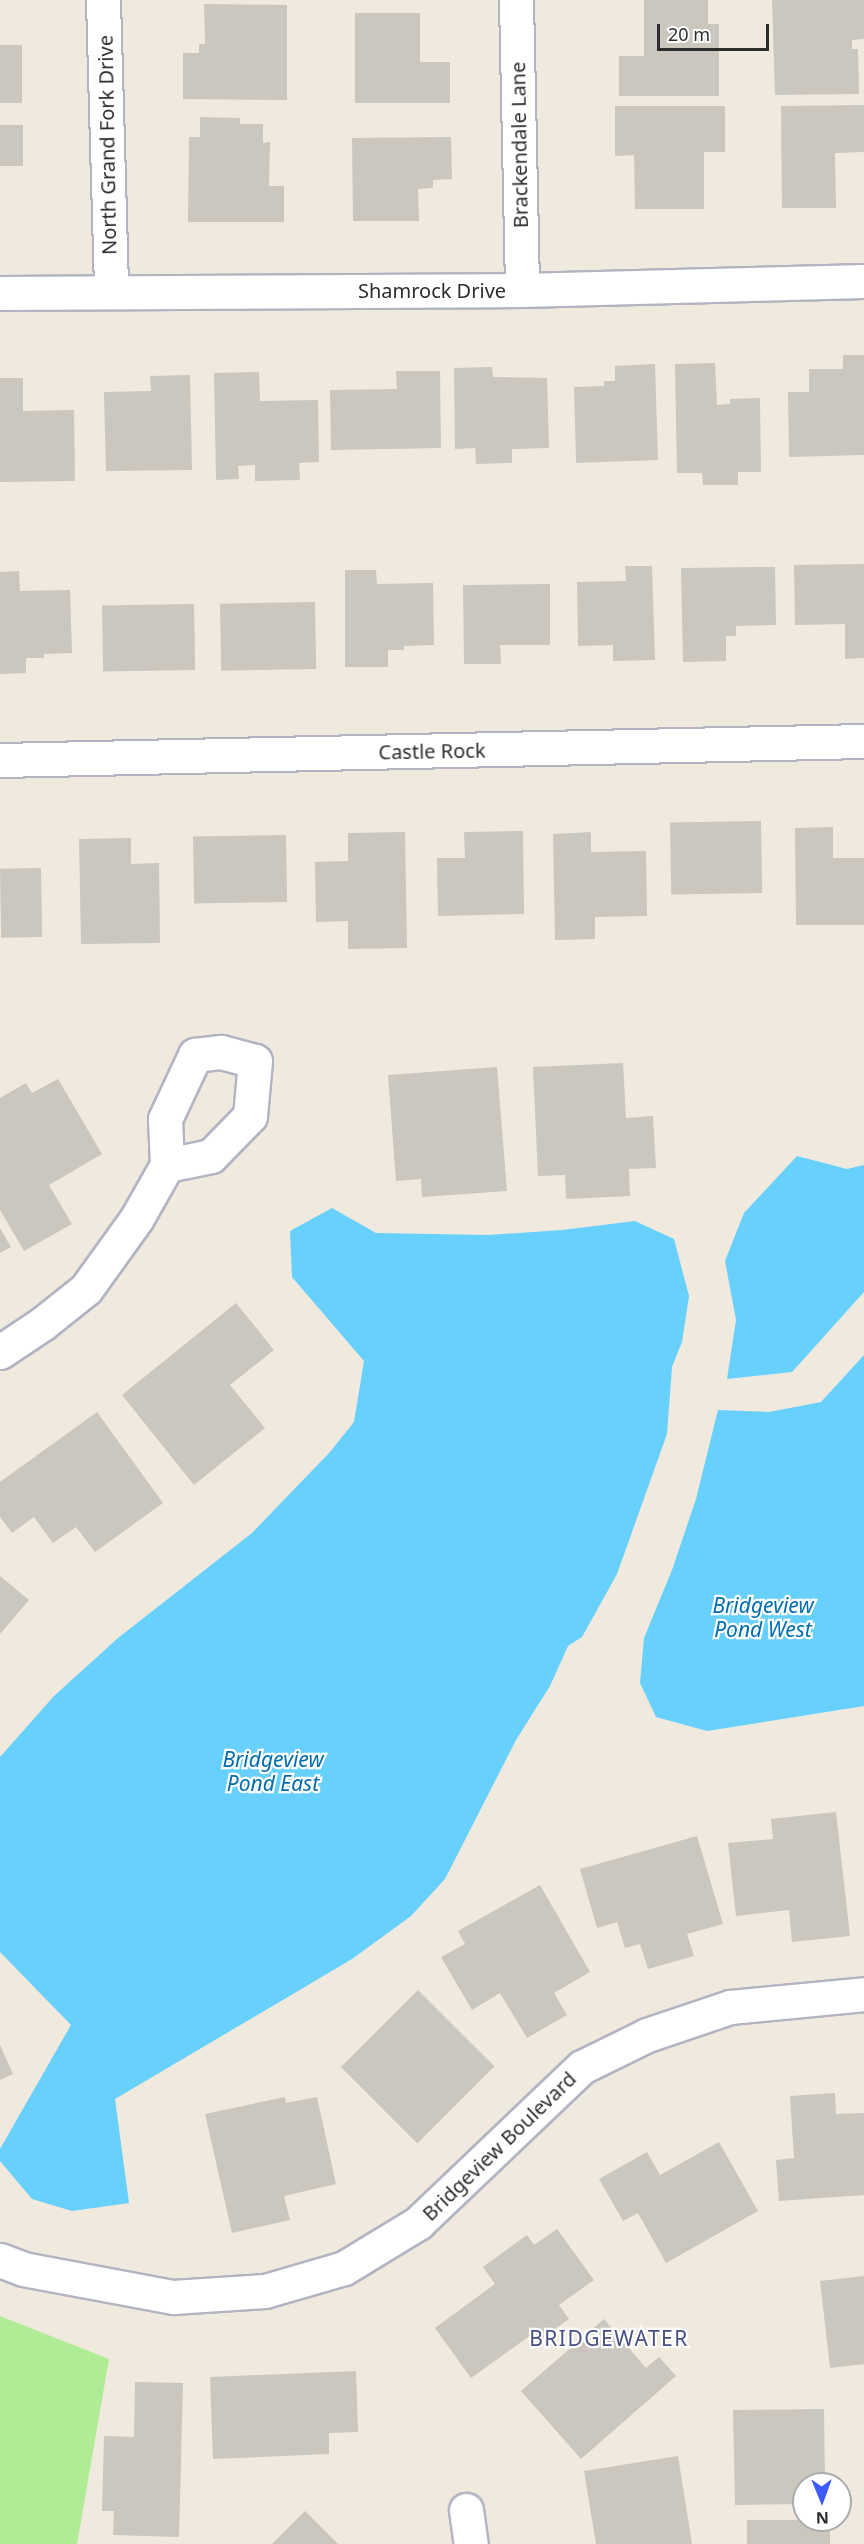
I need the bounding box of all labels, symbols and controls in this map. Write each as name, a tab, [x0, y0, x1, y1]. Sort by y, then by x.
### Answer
scale bar	[660, 12, 772, 50]
text: 20 m	[668, 22, 710, 46]
street label: North Grand Fork Drive	[93, 35, 121, 255]
street label: Brackendale Lane	[506, 62, 532, 228]
street label: Shamrock Drive	[358, 278, 506, 302]
street label: Castle Rock	[378, 738, 486, 764]
water label: Bridgeview Pond West	[712, 1592, 814, 1642]
water label: Bridgeview Pond East	[222, 1746, 324, 1796]
street label: Bridgeview Boulevard	[417, 2066, 581, 2226]
district label: BRIDGEWATER	[529, 2325, 689, 2351]
north arrow	[792, 2472, 852, 2532]
text: N	[816, 2507, 829, 2529]

